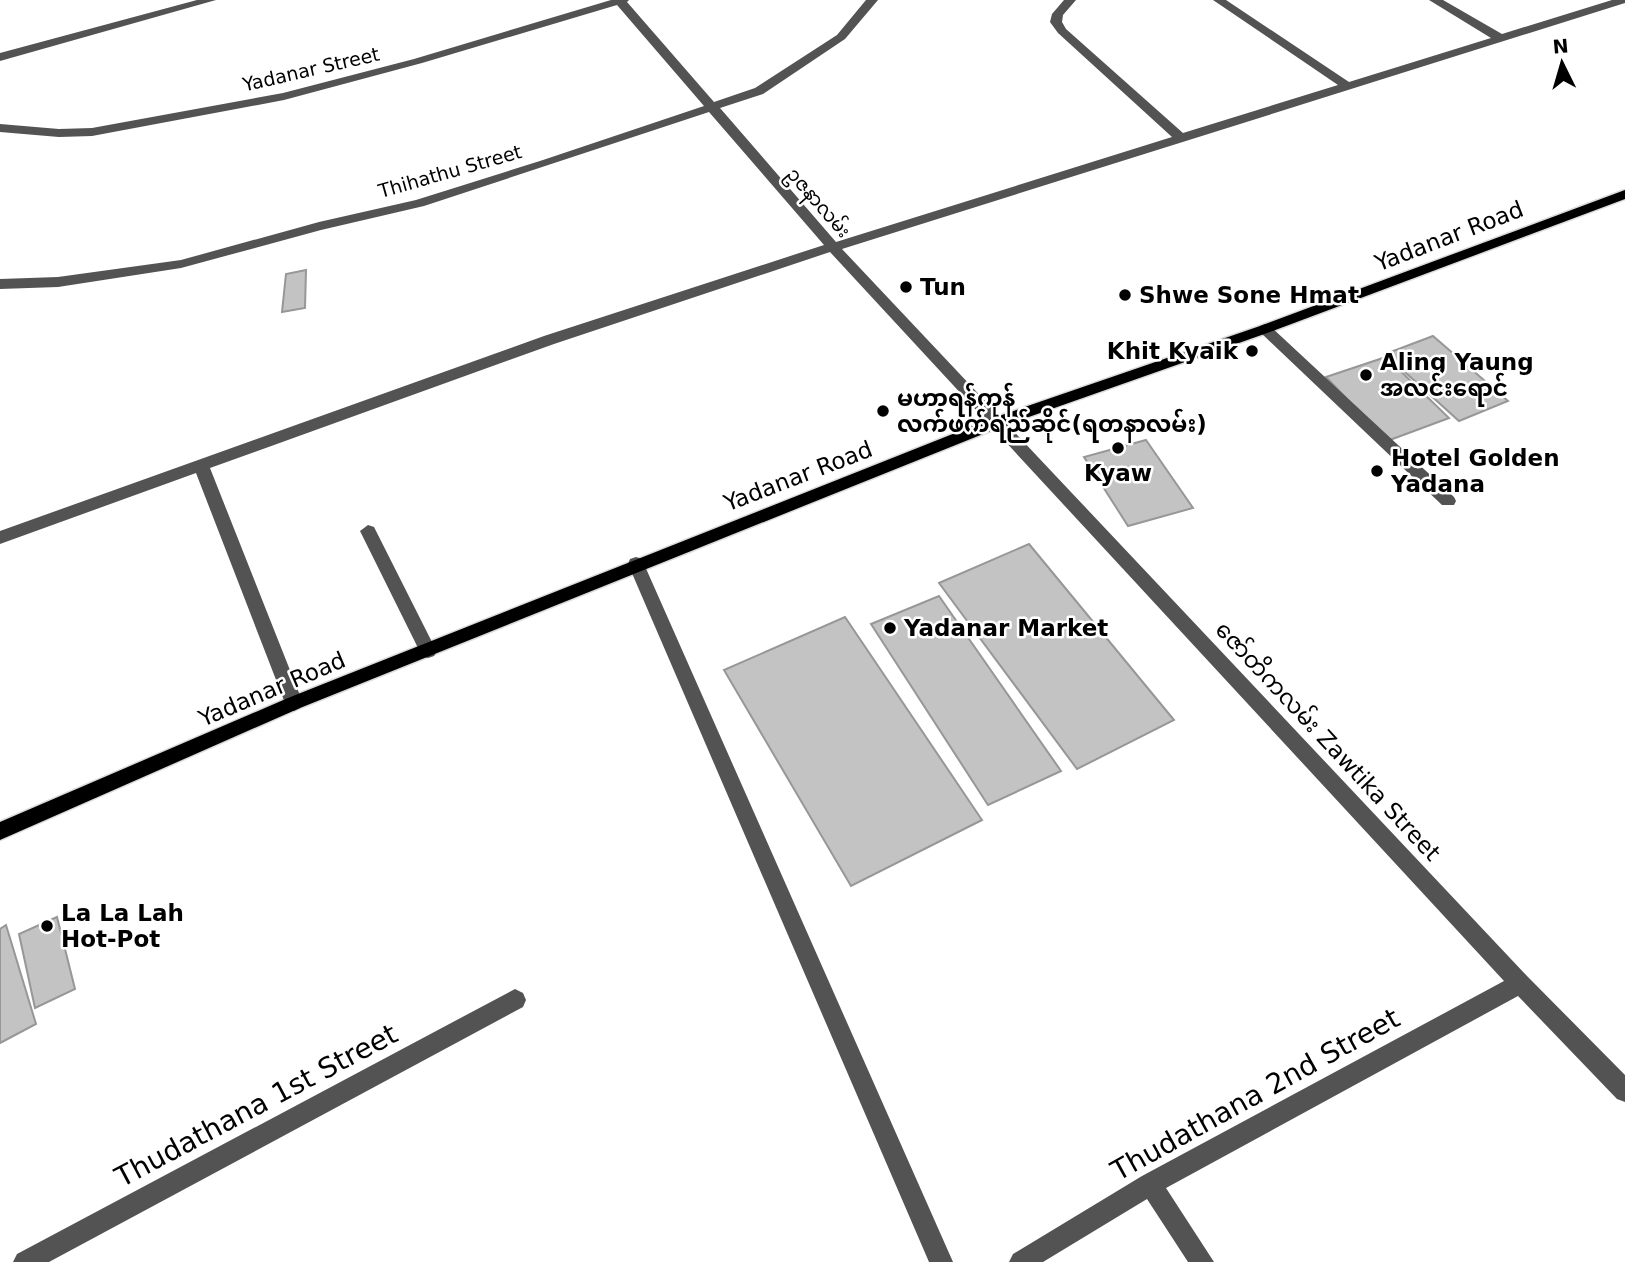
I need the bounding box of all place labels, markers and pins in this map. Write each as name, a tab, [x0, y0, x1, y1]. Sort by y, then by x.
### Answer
place label: Tun	[920, 274, 966, 300]
marker: Tun	[898, 279, 914, 295]
place label: Shwe Sone Hmat	[1139, 282, 1359, 308]
marker: Shwe Sone Hmat	[1117, 287, 1133, 303]
place label: Khit Kyaik	[1107, 338, 1239, 364]
marker: Khit Kyaik	[1244, 343, 1260, 359]
place label: Aling Yaung အလင်းရောင်	[1380, 349, 1534, 407]
marker: Aling Yaung အလင်းရောင်	[1358, 367, 1374, 383]
place label: မဟာရန်ကုန် လက်ဖက်ရည်ဆိုင်(ရတနာလမ်း)	[897, 382, 1207, 443]
marker: မဟာရန်ကုန် လက်ဖက်ရည်ဆိုင်(ရတနာလမ်း)	[875, 403, 891, 419]
marker: Kyaw	[1110, 440, 1126, 456]
place label: Hotel Golden Yadana	[1390, 445, 1560, 497]
place label: Kyaw	[1084, 460, 1152, 486]
marker: Hotel Golden Yadana	[1369, 463, 1385, 479]
place label: Yadanar Market	[903, 615, 1108, 641]
marker: Yadanar Market	[882, 620, 898, 636]
place label: La La Lah Hot-Pot	[61, 900, 184, 952]
marker: La La Lah Hot-Pot	[39, 918, 55, 934]

